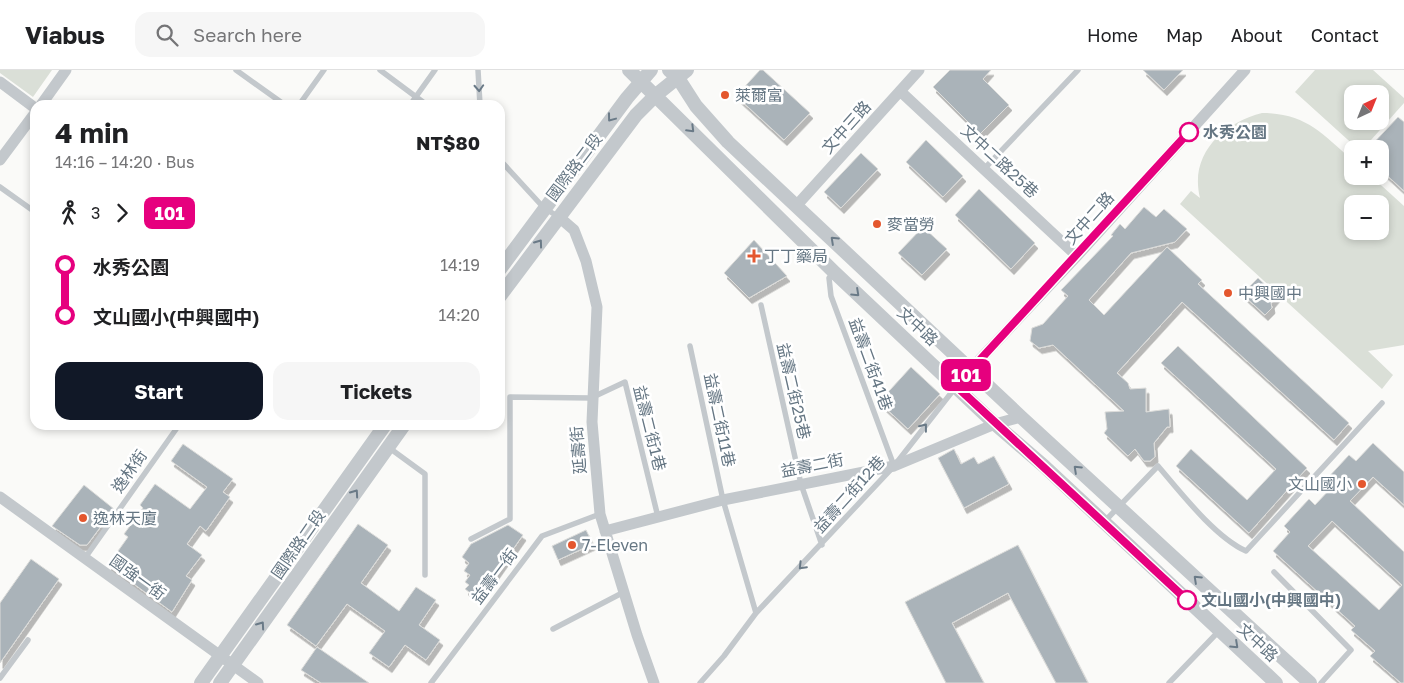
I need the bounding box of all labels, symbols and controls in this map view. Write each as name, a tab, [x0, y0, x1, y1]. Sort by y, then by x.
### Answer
search box	[135, 12, 485, 57]
text: Viabus	[25, 20, 105, 49]
icon: search	[153, 21, 181, 49]
text: Search here	[193, 23, 302, 46]
text: Home	[1087, 24, 1138, 46]
text: Map	[1166, 24, 1203, 46]
text: About	[1231, 24, 1283, 46]
text: Contact	[1311, 24, 1379, 46]
one-way arrow	[474, 84, 485, 92]
place label: 萊爾富	[735, 85, 783, 105]
north arrow	[1344, 85, 1389, 130]
map controls	[1344, 85, 1389, 240]
marker: 萊爾富	[719, 89, 731, 101]
street label: 文中三路	[817, 97, 875, 157]
one-way arrow	[609, 112, 617, 121]
text: 4 min	[55, 116, 129, 149]
street label: 文中二路25巷	[957, 120, 1043, 202]
marker: 水秀公園	[1179, 122, 1199, 142]
place label: 水秀公園	[1203, 122, 1267, 142]
one-way arrow	[685, 124, 694, 133]
street label: 國際路二段	[542, 129, 606, 205]
text: NT$80	[416, 131, 480, 154]
button: +	[1344, 140, 1389, 185]
text: 14:16 – 14:20 · Bus	[55, 152, 194, 172]
street label: 文中二路	[1060, 188, 1118, 248]
button: −	[1344, 195, 1389, 240]
icon: walk	[55, 199, 83, 227]
icon: forward	[108, 199, 136, 227]
text: 101	[154, 202, 185, 224]
text: 3	[91, 203, 100, 223]
place label: 麥當勞	[887, 214, 935, 234]
marker: 麥當勞	[871, 218, 883, 230]
one-way arrow	[831, 237, 840, 246]
one-way arrow	[534, 240, 542, 249]
place label: 丁丁藥局	[764, 246, 828, 266]
marker: 丁丁藥局	[748, 250, 760, 262]
text: 水秀公園	[93, 255, 169, 278]
text: 14:19	[440, 255, 480, 275]
place label: 中興國中	[1238, 283, 1302, 303]
one-way arrow	[851, 287, 860, 296]
marker: 中興國中	[1222, 287, 1234, 299]
street label: 文中路	[894, 302, 942, 350]
text: 文山國小(中興國中)	[93, 305, 259, 328]
text: 14:20	[438, 305, 480, 325]
street label: 益壽二街41巷	[845, 315, 897, 413]
street label: 益壽二街25巷	[773, 341, 815, 441]
line badge: 101	[937, 359, 995, 391]
button: Start	[55, 362, 263, 420]
button: Tickets	[273, 362, 480, 420]
text: 101	[951, 364, 981, 386]
street label: 益壽二街11巷	[700, 371, 740, 469]
street label: 益壽二街1巷	[630, 383, 670, 473]
one-way arrow	[918, 424, 926, 433]
street label: 延壽街	[566, 425, 590, 475]
street label: 逸林街	[107, 446, 151, 496]
street label: 益壽二街	[779, 449, 845, 481]
street label: 益壽二街12巷	[809, 451, 889, 537]
one-way arrow	[1074, 466, 1083, 475]
place label: 文山國小	[1288, 474, 1352, 494]
marker: 文山國小	[1356, 478, 1368, 490]
one-way arrow	[350, 490, 358, 499]
street label: 國際路二段	[267, 505, 329, 583]
place label: 逸林天廈	[93, 508, 157, 528]
marker: 逸林天廈	[77, 512, 89, 524]
place label: 7-Eleven	[582, 535, 648, 555]
marker: 7-Eleven	[566, 539, 578, 551]
street label: 益壽一街	[467, 544, 521, 608]
street label: 國強一街	[106, 550, 170, 604]
one-way arrow	[799, 560, 808, 569]
one-way arrow	[1193, 576, 1202, 585]
marker: 文山國小(中興國中)	[1177, 590, 1197, 610]
place label: 文山國小(中興國中)	[1201, 590, 1341, 610]
street label: 文中路	[1234, 618, 1282, 666]
one-way arrow	[255, 621, 264, 631]
one-way arrow	[1230, 639, 1239, 648]

